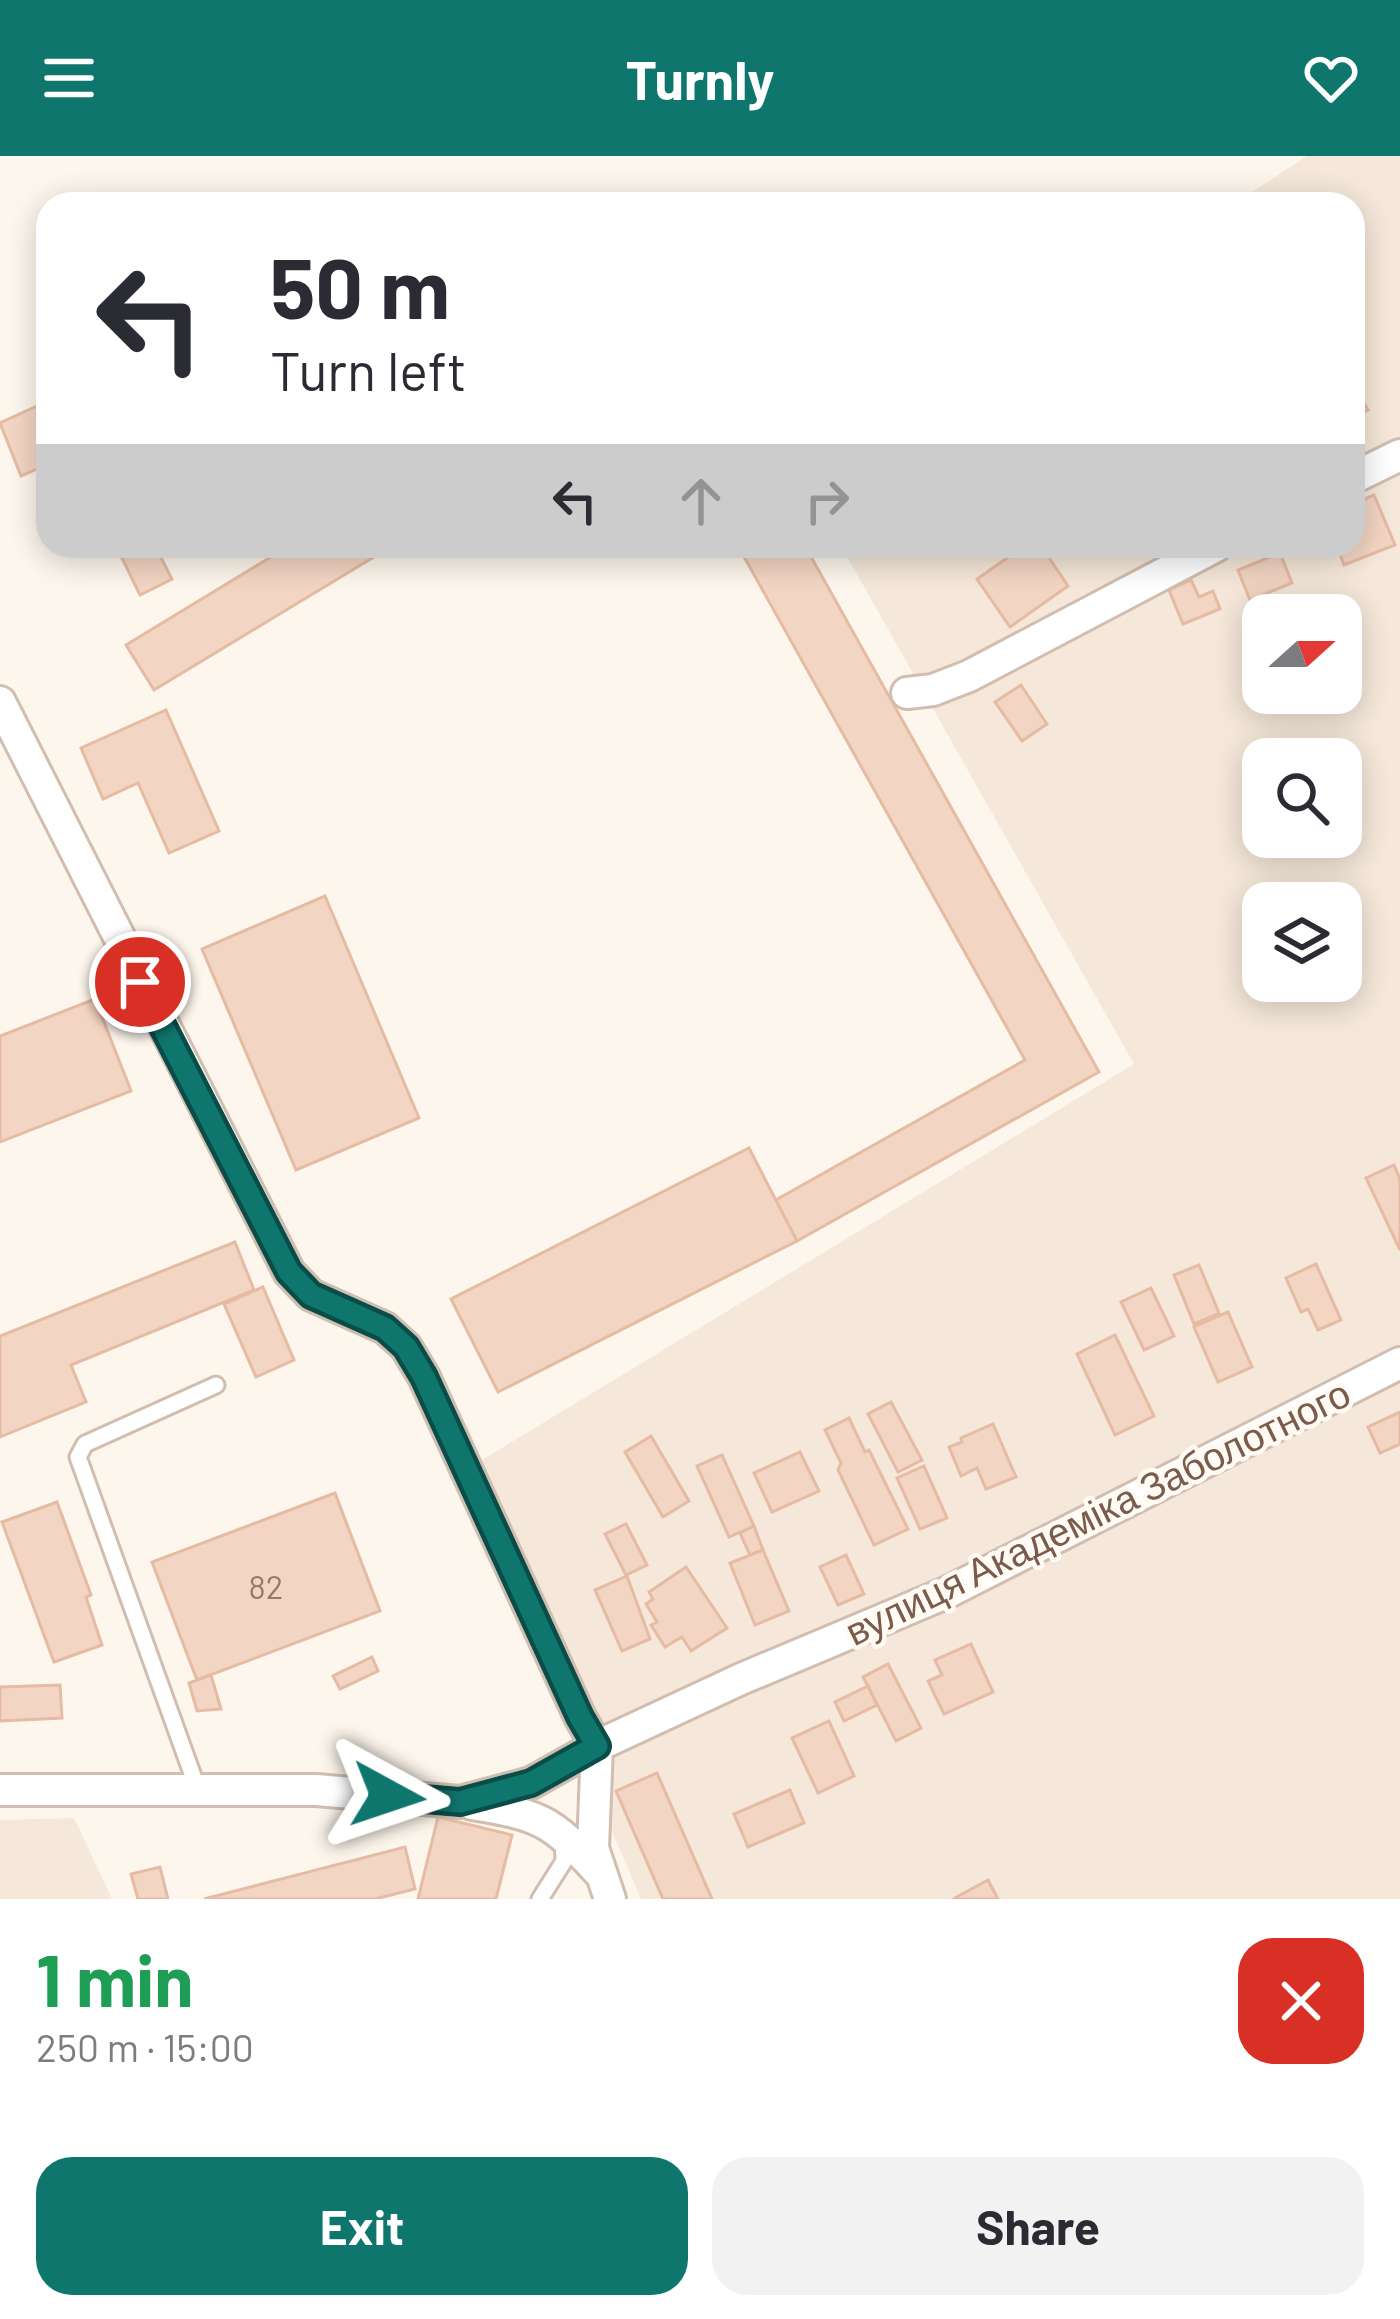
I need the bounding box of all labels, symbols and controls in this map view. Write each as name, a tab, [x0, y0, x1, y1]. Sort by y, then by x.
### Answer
icon: menu	[36, 45, 102, 111]
icon: heart	[1298, 45, 1364, 111]
text: Turnly	[625, 46, 775, 111]
text: 50 m	[270, 235, 450, 336]
icon: left	[72, 240, 228, 396]
text: Turn left	[270, 337, 467, 402]
icon: left	[542, 468, 608, 534]
icon: ahead	[668, 468, 734, 534]
icon: right	[794, 468, 860, 534]
north arrow	[1242, 594, 1362, 714]
map controls	[1242, 594, 1362, 1002]
button: search	[1242, 738, 1362, 858]
button: layers	[1242, 882, 1362, 1002]
pin	[89, 931, 191, 1033]
icon: arrive	[107, 949, 173, 1015]
street label: вулиця Академіка Заболотного	[837, 1368, 1357, 1654]
house number: 82	[249, 1566, 283, 1606]
position arrow	[325, 1733, 451, 1859]
text: 1 min	[36, 1935, 194, 2021]
button: close	[1238, 1938, 1364, 2064]
text: 250 m · 15:00	[36, 2023, 254, 2070]
button: Exit	[36, 2157, 688, 2295]
button: Share	[712, 2157, 1364, 2295]

